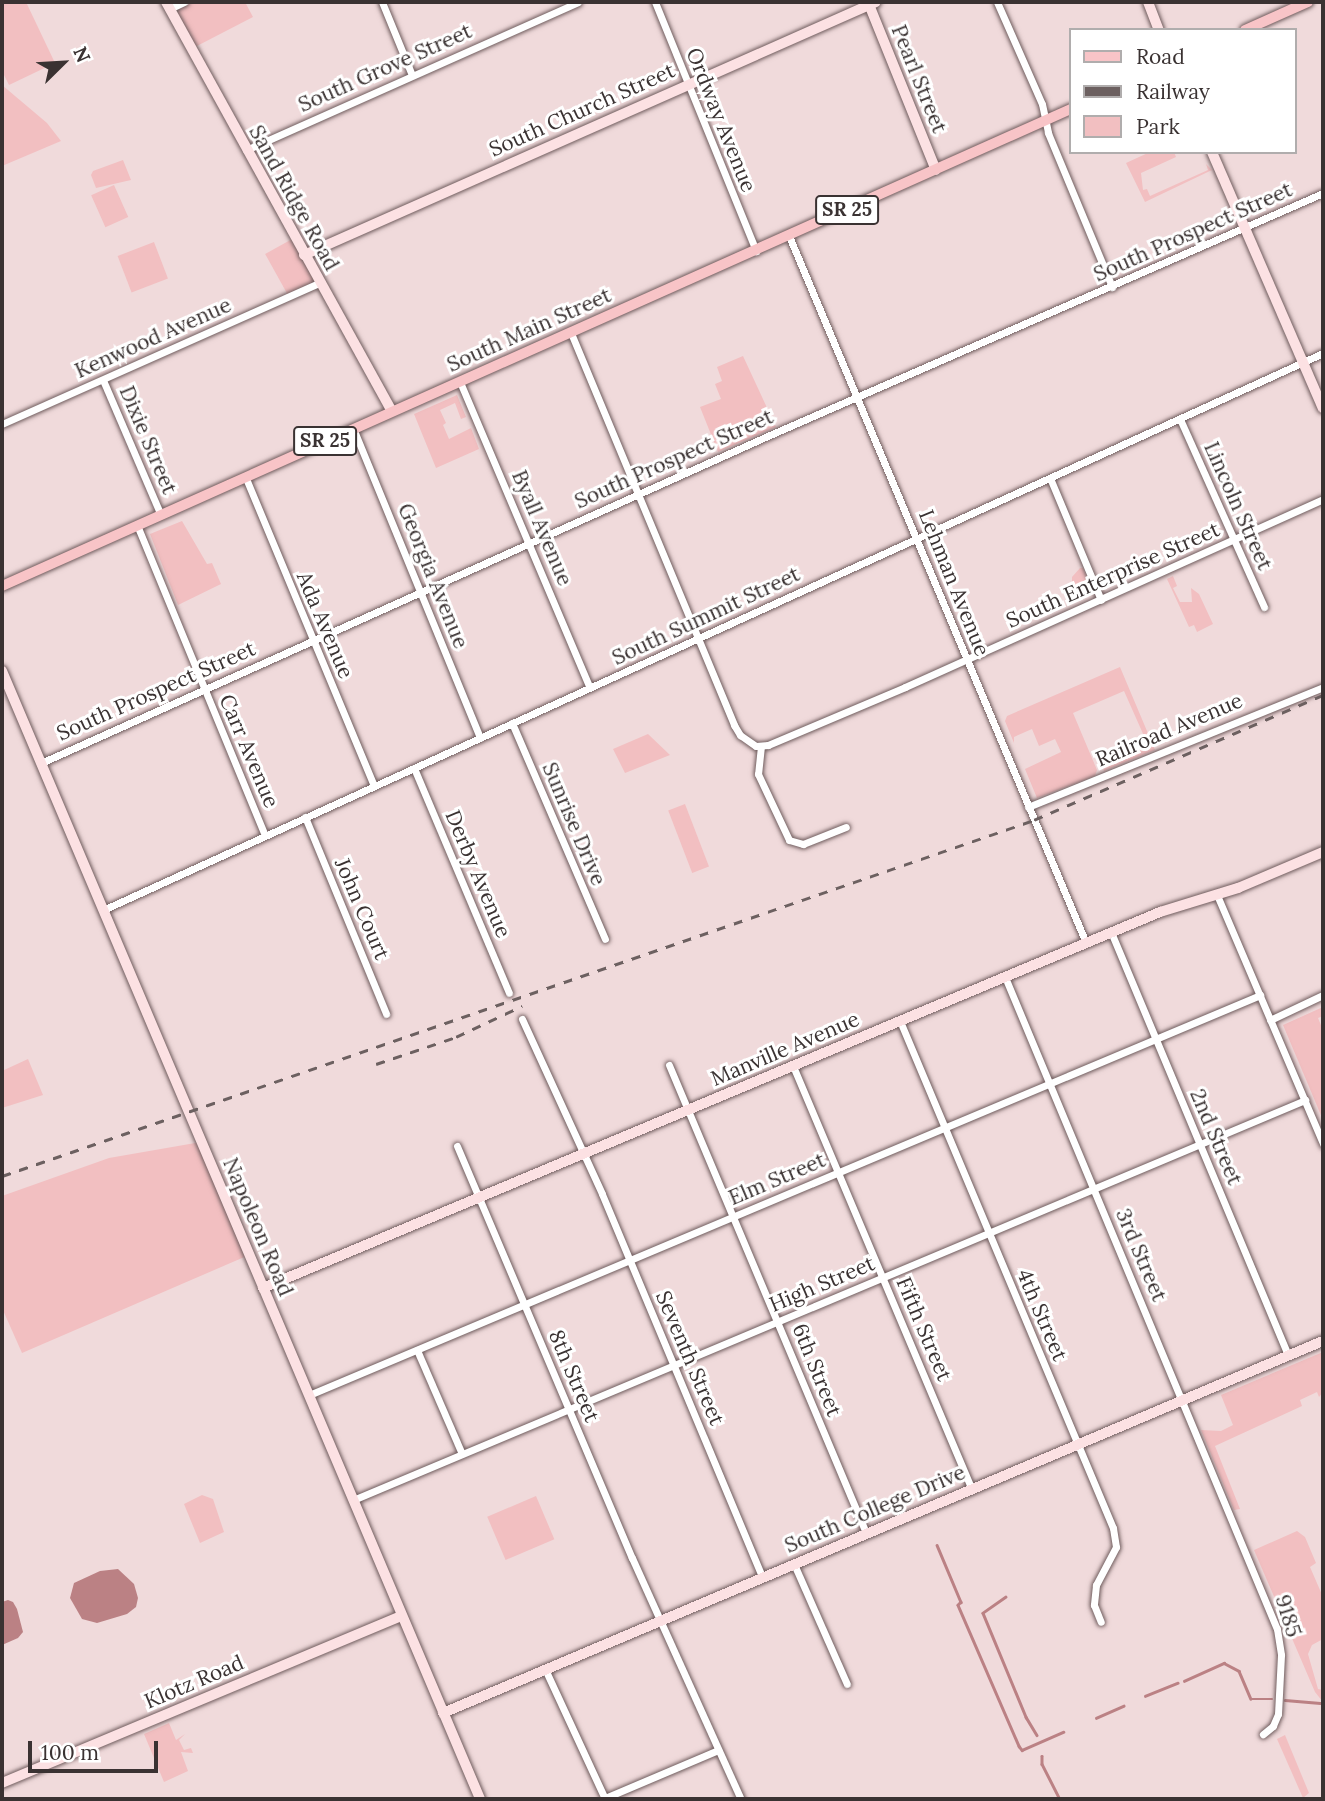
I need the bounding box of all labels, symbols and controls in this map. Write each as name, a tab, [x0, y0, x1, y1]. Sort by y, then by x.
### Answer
street label: South Grove Street	[294, 18, 476, 118]
street label: Pearl Street	[886, 21, 952, 137]
north arrow	[28, 28, 98, 98]
legend	[1070, 28, 1297, 154]
text: N	[68, 43, 96, 66]
text: Road	[1136, 43, 1185, 70]
street label: Ordway Avenue	[681, 44, 761, 196]
street label: South Church Street	[485, 58, 679, 162]
text: Railway	[1136, 78, 1210, 105]
text: Park	[1136, 113, 1180, 140]
street label: Sand Ridge Road	[244, 121, 344, 275]
street label: South Prospect Street	[1090, 177, 1296, 287]
road number: SR 25	[814, 194, 880, 226]
street label: South Main Street	[443, 283, 615, 377]
street label: Kenwood Avenue	[71, 292, 235, 384]
street label: Dixie Street	[114, 382, 182, 498]
street label: South Prospect Street	[571, 404, 777, 514]
road number: SR 25	[292, 426, 358, 456]
street label: Lincoln Street	[1198, 438, 1278, 574]
street label: Byall Avenue	[506, 466, 578, 590]
street label: Georgia Avenue	[392, 500, 474, 652]
street label: Lehman Avenue	[913, 506, 995, 660]
street label: South Enterprise Street	[1002, 517, 1224, 633]
street label: South Summit Street	[608, 561, 804, 671]
street label: Ada Avenue	[291, 568, 359, 682]
street label: South Prospect Street	[53, 636, 259, 746]
street label: Railroad Avenue	[1092, 688, 1246, 772]
street label: Carr Avenue	[214, 691, 284, 811]
street label: Sunrise Drive	[537, 759, 611, 889]
street label: Derby Avenue	[440, 806, 516, 942]
street label: John Court	[329, 854, 395, 964]
street label: Manville Avenue	[707, 1006, 863, 1092]
street label: 2nd Street	[1185, 1085, 1247, 1189]
street label: Elm Street	[725, 1147, 829, 1211]
street label: Napoleon Road	[218, 1154, 298, 1300]
street label: 3rd Street	[1110, 1205, 1172, 1305]
street label: High Street	[766, 1251, 878, 1317]
street label: 4th Street	[1011, 1265, 1073, 1365]
street label: Fifth Street	[891, 1273, 957, 1385]
street label: Seventh Street	[650, 1287, 730, 1429]
street label: 6th Street	[787, 1320, 847, 1420]
street label: 8th Street	[543, 1326, 605, 1426]
street label: South College Drive	[781, 1460, 969, 1558]
street label: 9185	[1270, 1592, 1306, 1640]
street label: Klotz Road	[141, 1650, 247, 1714]
scale bar	[32, 1728, 161, 1772]
text: 100 m	[41, 1739, 99, 1766]

